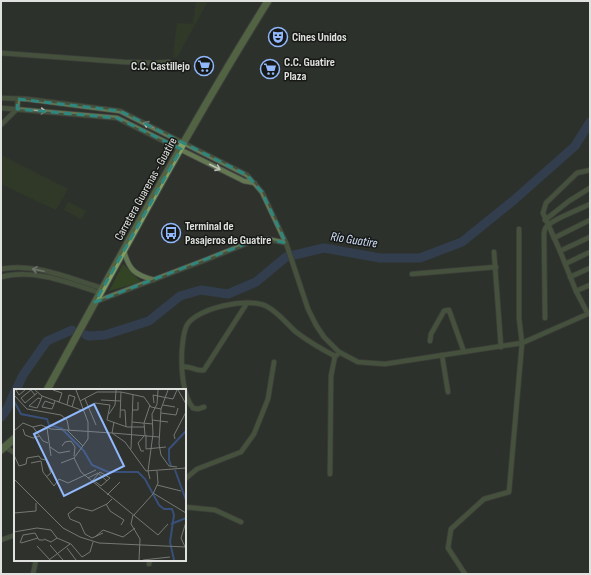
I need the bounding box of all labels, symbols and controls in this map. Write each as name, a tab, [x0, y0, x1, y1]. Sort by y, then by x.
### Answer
theatre icon: Cines Unidos	[267, 26, 289, 48]
place label: Cines Unidos	[292, 30, 347, 45]
supermarket icon: C.C. Castillejo	[193, 55, 215, 77]
place label: C.C. Guatire Plaza	[284, 55, 335, 84]
supermarket icon: C.C. Guatire Plaza	[259, 58, 281, 80]
place label: C.C. Castillejo	[131, 59, 190, 74]
one-way arrow	[33, 108, 46, 115]
one-way arrow	[144, 121, 156, 128]
street label: Carretera Guarenas - Guatire	[111, 135, 181, 243]
one-way arrow	[209, 164, 221, 171]
place label: Terminal de Pasajeros de Guatire	[185, 219, 271, 248]
bus stop icon: Terminal de Pasajeros de Guatire	[160, 222, 182, 244]
water label: Río Guatire	[329, 228, 379, 252]
one-way arrow	[32, 265, 45, 273]
inset map	[14, 389, 186, 561]

